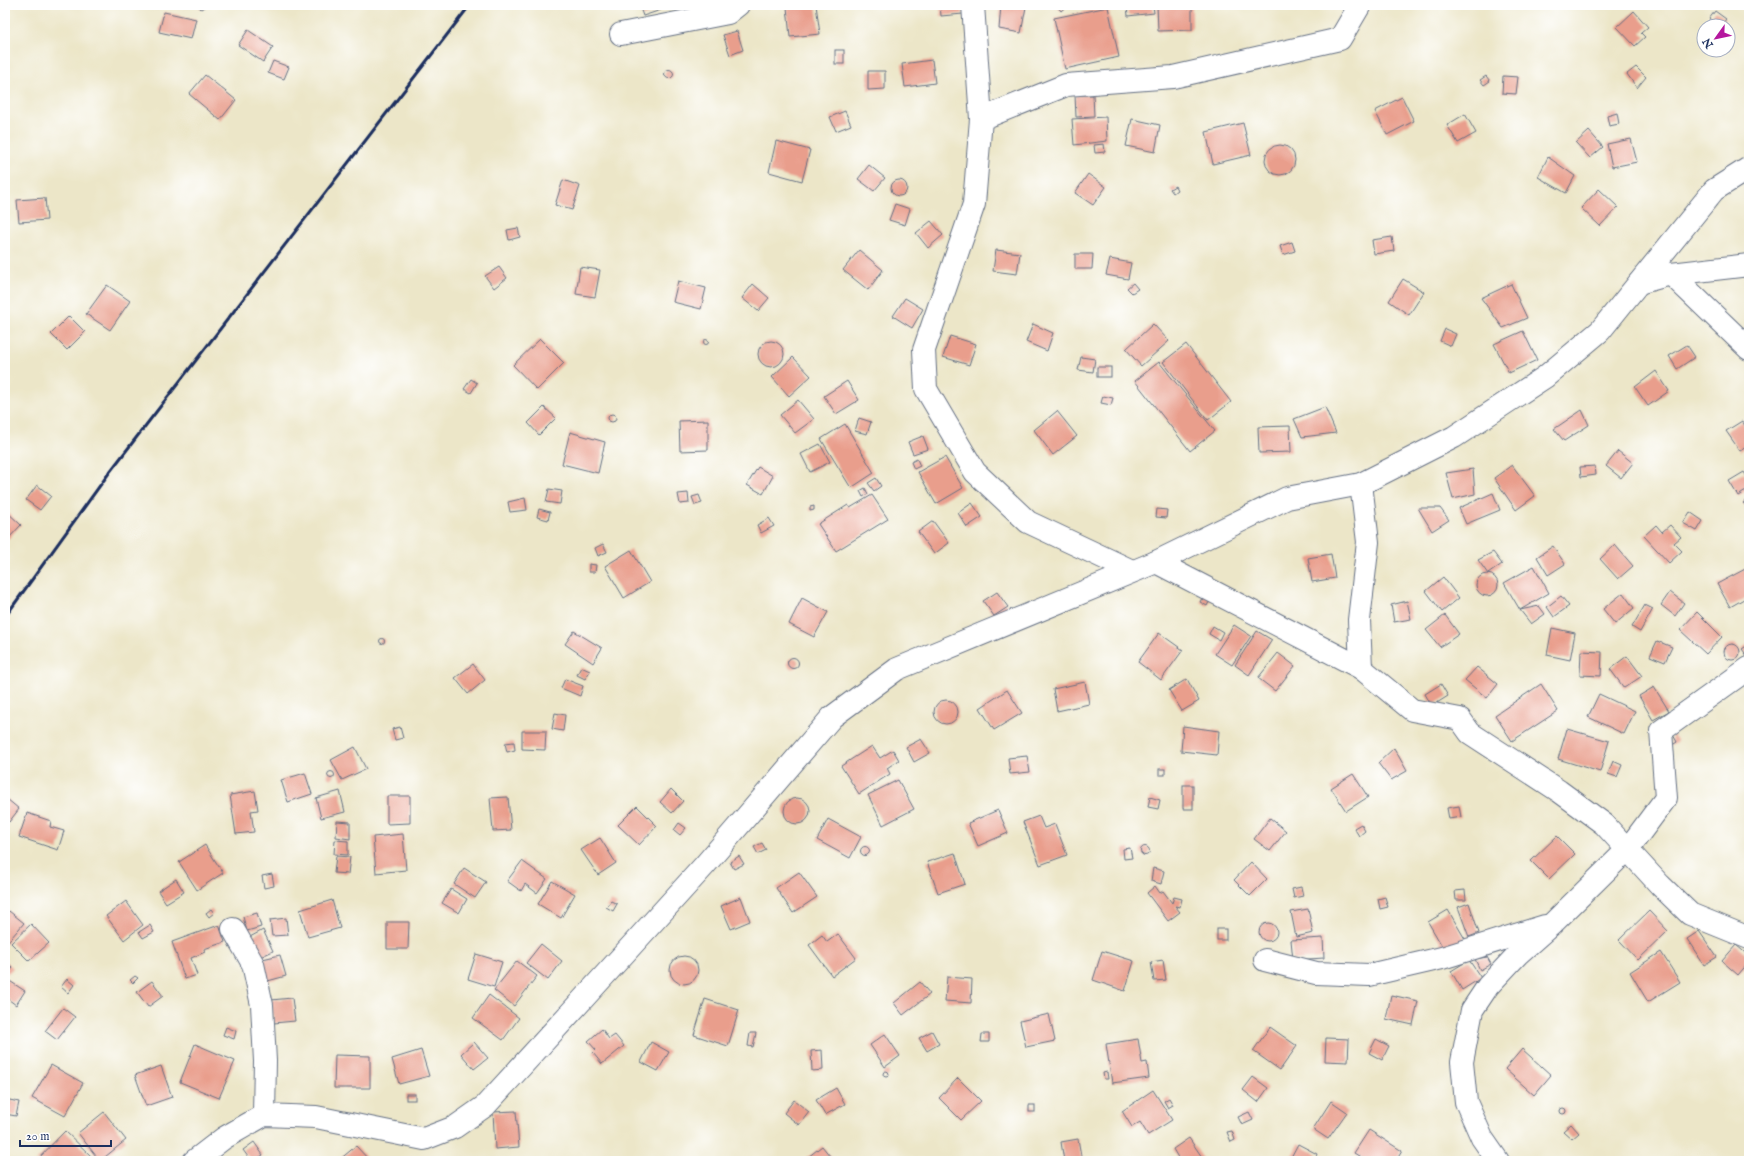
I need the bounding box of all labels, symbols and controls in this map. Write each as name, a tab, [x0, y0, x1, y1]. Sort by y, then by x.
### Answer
north arrow	[1696, 18, 1736, 58]
text: N	[1700, 35, 1717, 52]
scale bar	[20, 1122, 111, 1148]
text: 20 m	[26, 1129, 49, 1144]

